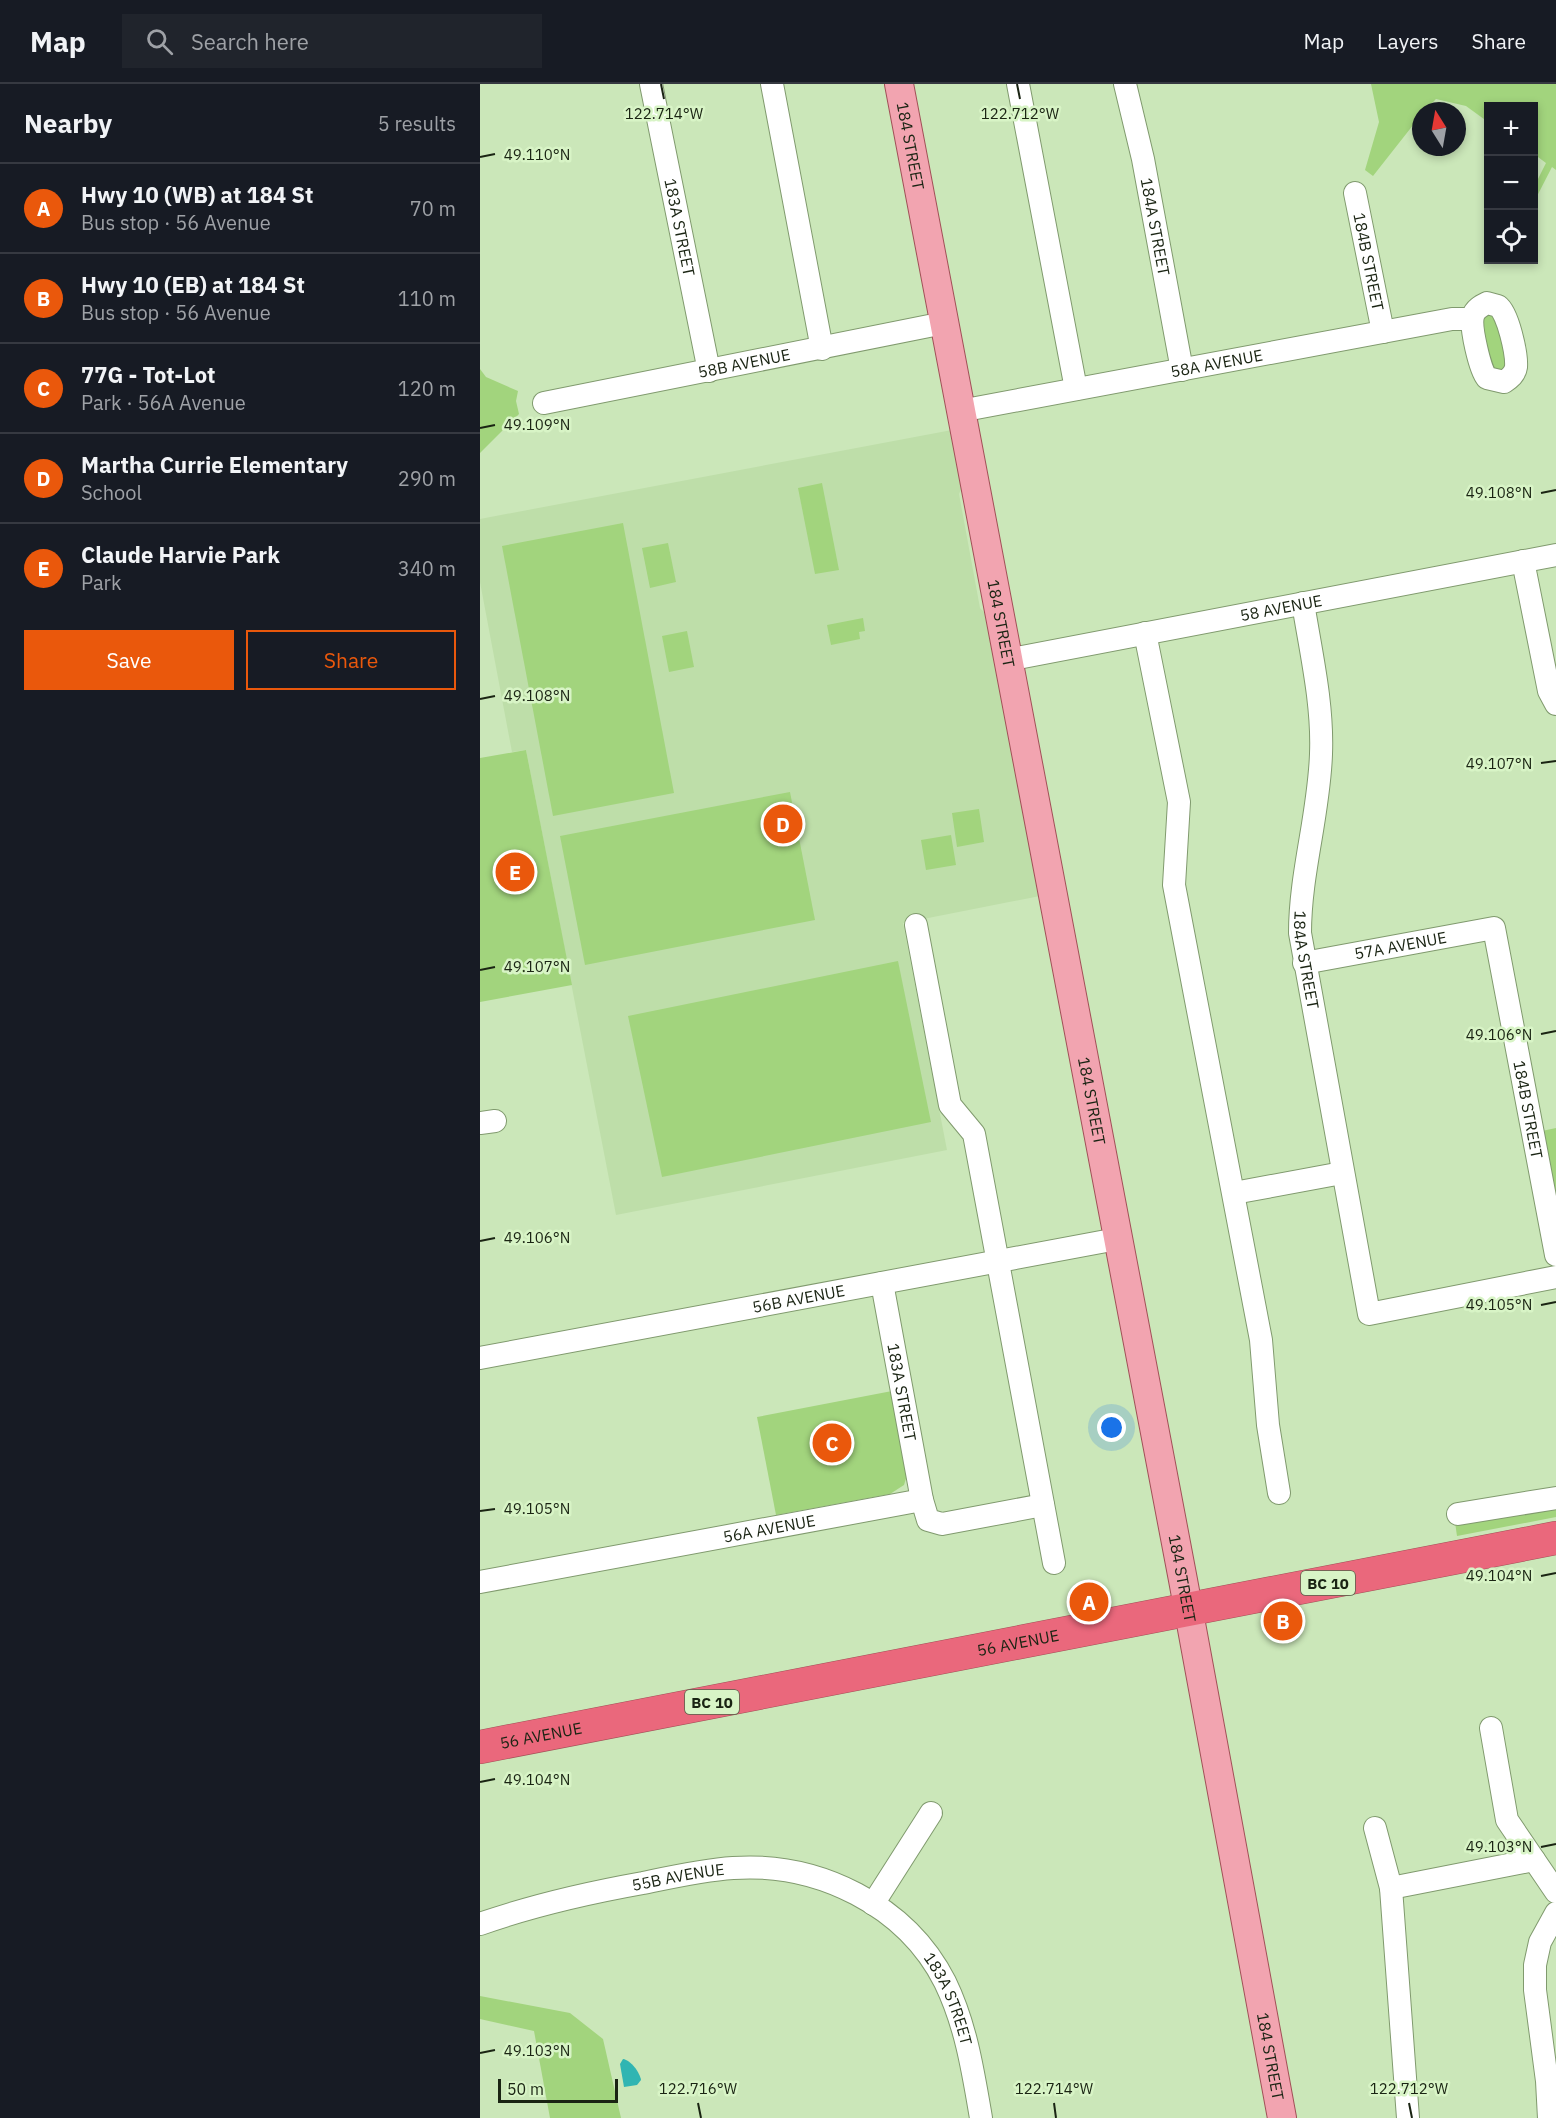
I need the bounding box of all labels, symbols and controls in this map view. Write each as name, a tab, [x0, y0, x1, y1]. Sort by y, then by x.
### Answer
search box	[122, 14, 542, 68]
text: Map	[30, 23, 86, 60]
icon: search	[143, 25, 176, 58]
text: Search here	[191, 27, 309, 56]
text: Map	[1304, 27, 1344, 55]
text: Layers	[1377, 27, 1439, 55]
text: Share	[1472, 27, 1526, 55]
street label: 184 STREET	[893, 100, 929, 191]
north arrow	[1412, 102, 1466, 156]
map controls	[1484, 102, 1538, 264]
button: +	[1484, 102, 1538, 156]
text: 122.714°W	[625, 104, 704, 123]
text: 122.712°W	[981, 104, 1060, 123]
text: Nearby	[24, 106, 112, 140]
text: 5 results	[378, 110, 456, 137]
text: 49.110°N	[504, 145, 570, 164]
button: −	[1484, 156, 1538, 210]
street label: 184A STREET	[1137, 176, 1174, 277]
street label: 183A STREET	[660, 177, 700, 278]
text: Hwy 10 (WB) at 184 St	[81, 180, 313, 209]
text: A	[37, 195, 50, 222]
text: 70 m	[410, 195, 456, 222]
text: Bus stop · 56 Avenue	[81, 209, 271, 236]
button: locate	[1484, 210, 1538, 264]
street label: 184B STREET	[1349, 211, 1388, 312]
text: Hwy 10 (EB) at 184 St	[81, 270, 305, 299]
text: B	[37, 285, 50, 312]
text: 110 m	[398, 285, 456, 312]
text: Bus stop · 56 Avenue	[81, 299, 271, 326]
street label: 58B AVENUE	[696, 344, 792, 382]
street label: 58A AVENUE	[1169, 345, 1264, 381]
text: 77G - Tot-Lot	[81, 360, 215, 389]
text: C	[37, 375, 50, 402]
text: 120 m	[398, 375, 456, 402]
text: Park · 56A Avenue	[81, 389, 246, 416]
text: 49.109°N	[504, 415, 570, 434]
text: Martha Currie Elementary	[81, 450, 348, 479]
text: D	[37, 465, 50, 492]
text: 290 m	[398, 465, 456, 492]
text: School	[81, 479, 142, 506]
text: 49.108°N	[1466, 483, 1532, 502]
text: Claude Harvie Park	[81, 540, 280, 569]
text: E	[37, 555, 50, 582]
text: 340 m	[398, 555, 456, 582]
text: Park	[81, 569, 121, 596]
street label: 184 STREET	[983, 578, 1020, 669]
street label: 58 AVENUE	[1238, 590, 1324, 625]
button: Save	[24, 630, 234, 690]
button: Share	[246, 630, 456, 690]
text: 49.108°N	[504, 686, 570, 705]
text: 49.107°N	[1466, 754, 1532, 773]
pin: D	[764, 802, 802, 846]
pin: E	[495, 850, 534, 894]
street label: 184A STREET	[1290, 910, 1324, 1010]
street label: 57A AVENUE	[1353, 927, 1448, 964]
text: 49.107°N	[504, 957, 570, 976]
text: 49.106°N	[1466, 1025, 1532, 1044]
street label: 184 STREET	[1074, 1055, 1110, 1146]
street label: 184B STREET	[1509, 1059, 1548, 1160]
text: 49.106°N	[504, 1228, 570, 1247]
street label: 56B AVENUE	[751, 1280, 846, 1317]
text: 49.105°N	[1466, 1295, 1532, 1314]
street label: 183A STREET	[883, 1342, 921, 1443]
your location	[1097, 1413, 1126, 1442]
pin: C	[812, 1420, 852, 1466]
text: 49.105°N	[504, 1499, 570, 1518]
street label: 56A AVENUE	[721, 1510, 817, 1547]
street label: 184 STREET	[1165, 1533, 1201, 1624]
text: 49.104°N	[1466, 1566, 1532, 1585]
road number: BC 10	[1301, 1571, 1355, 1595]
pin: A	[1070, 1580, 1108, 1624]
pin: B	[1264, 1598, 1302, 1644]
street label: 56 AVENUE	[975, 1625, 1061, 1660]
road number: BC 10	[685, 1690, 739, 1714]
street label: 56 AVENUE	[498, 1717, 584, 1753]
text: 49.104°N	[504, 1770, 570, 1789]
text: 49.103°N	[1466, 1837, 1532, 1856]
street label: 55B AVENUE	[630, 1859, 725, 1895]
street label: 183A STREET	[920, 1948, 977, 2047]
street label: 184 STREET	[1253, 2011, 1289, 2102]
text: 49.103°N	[504, 2041, 570, 2060]
scale bar	[498, 2076, 618, 2104]
text: 50 m	[507, 2079, 544, 2099]
text: 122.716°W	[659, 2079, 738, 2098]
text: 122.714°W	[1015, 2079, 1094, 2098]
text: 122.712°W	[1370, 2079, 1449, 2098]

